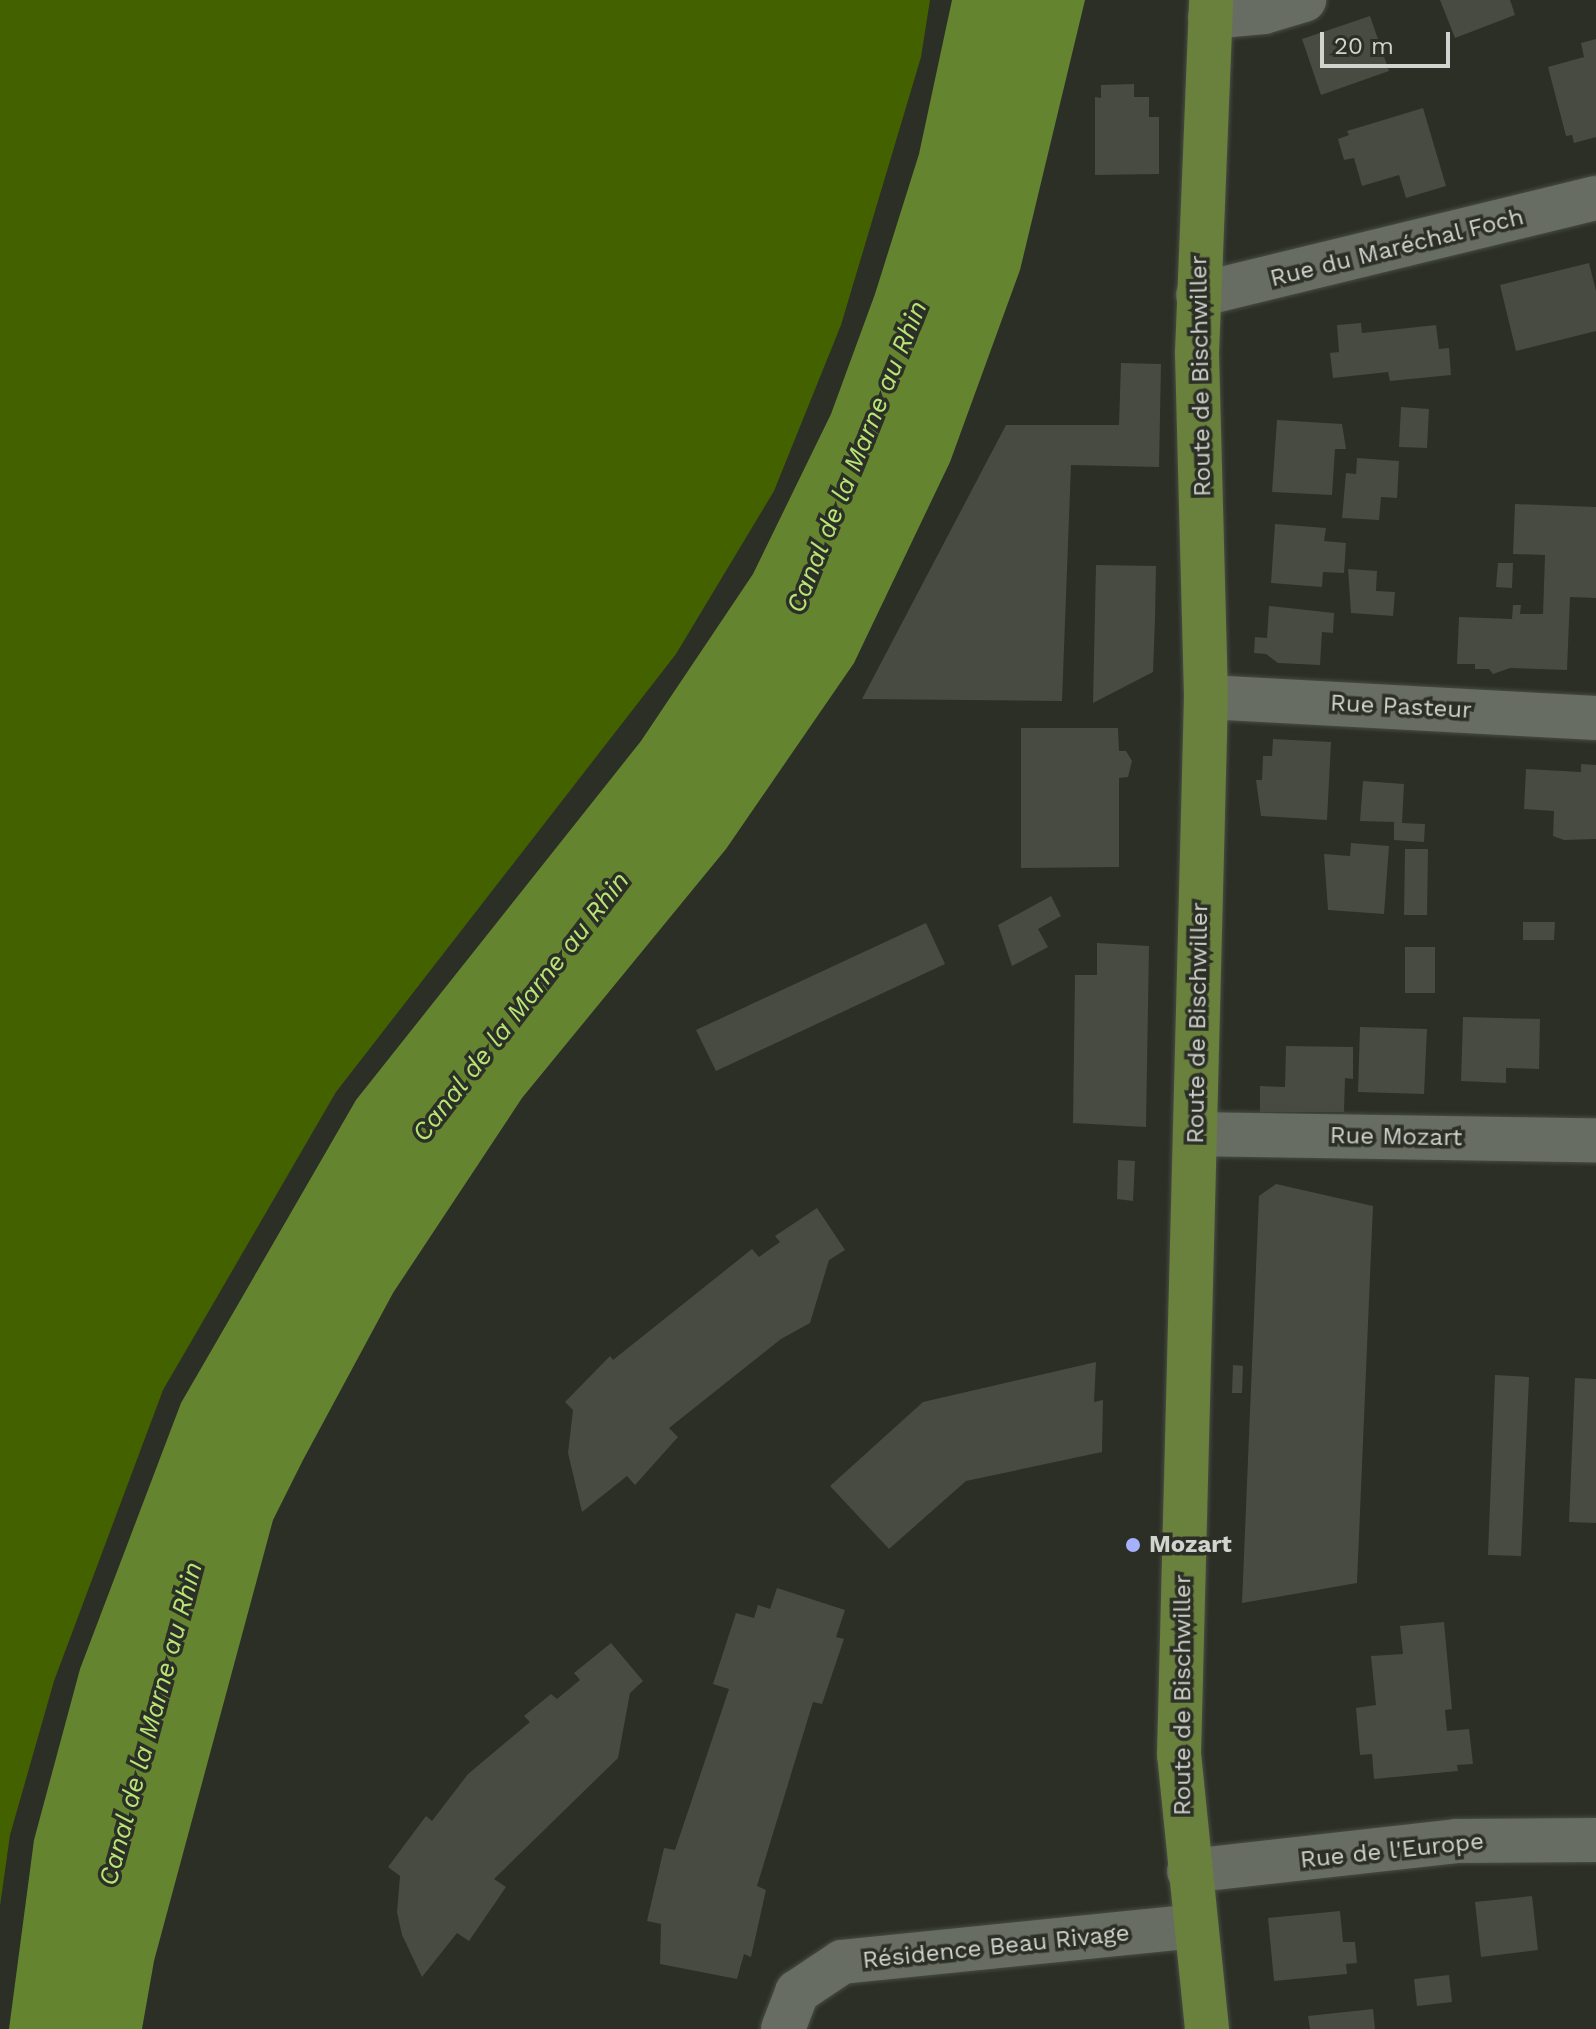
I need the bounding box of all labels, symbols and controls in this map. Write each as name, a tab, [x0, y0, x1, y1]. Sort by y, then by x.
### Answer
scale bar	[1324, 16, 1454, 66]
text: 20 m	[1334, 32, 1394, 60]
street label: Rue du Maréchal Foch	[1267, 202, 1527, 294]
street label: Route de Bischwiller	[1184, 255, 1218, 497]
water label: Canal de la Marne au Rhin	[780, 296, 934, 618]
street label: Rue Pasteur	[1329, 689, 1473, 725]
water label: Canal de la Marne au Rhin	[406, 865, 636, 1149]
street label: Route de Bischwiller	[1181, 902, 1215, 1144]
street label: Rue Mozart	[1329, 1121, 1463, 1153]
place label: Mozart	[1149, 1531, 1232, 1559]
marker: Mozart	[1124, 1536, 1142, 1554]
water label: Canal de la Marne au Rhin	[93, 1558, 209, 1890]
street label: Route de Bischwiller	[1169, 1574, 1197, 1816]
street label: Rue de l'Europe	[1299, 1827, 1485, 1875]
street label: Résidence Beau Rivage	[861, 1919, 1131, 1975]

